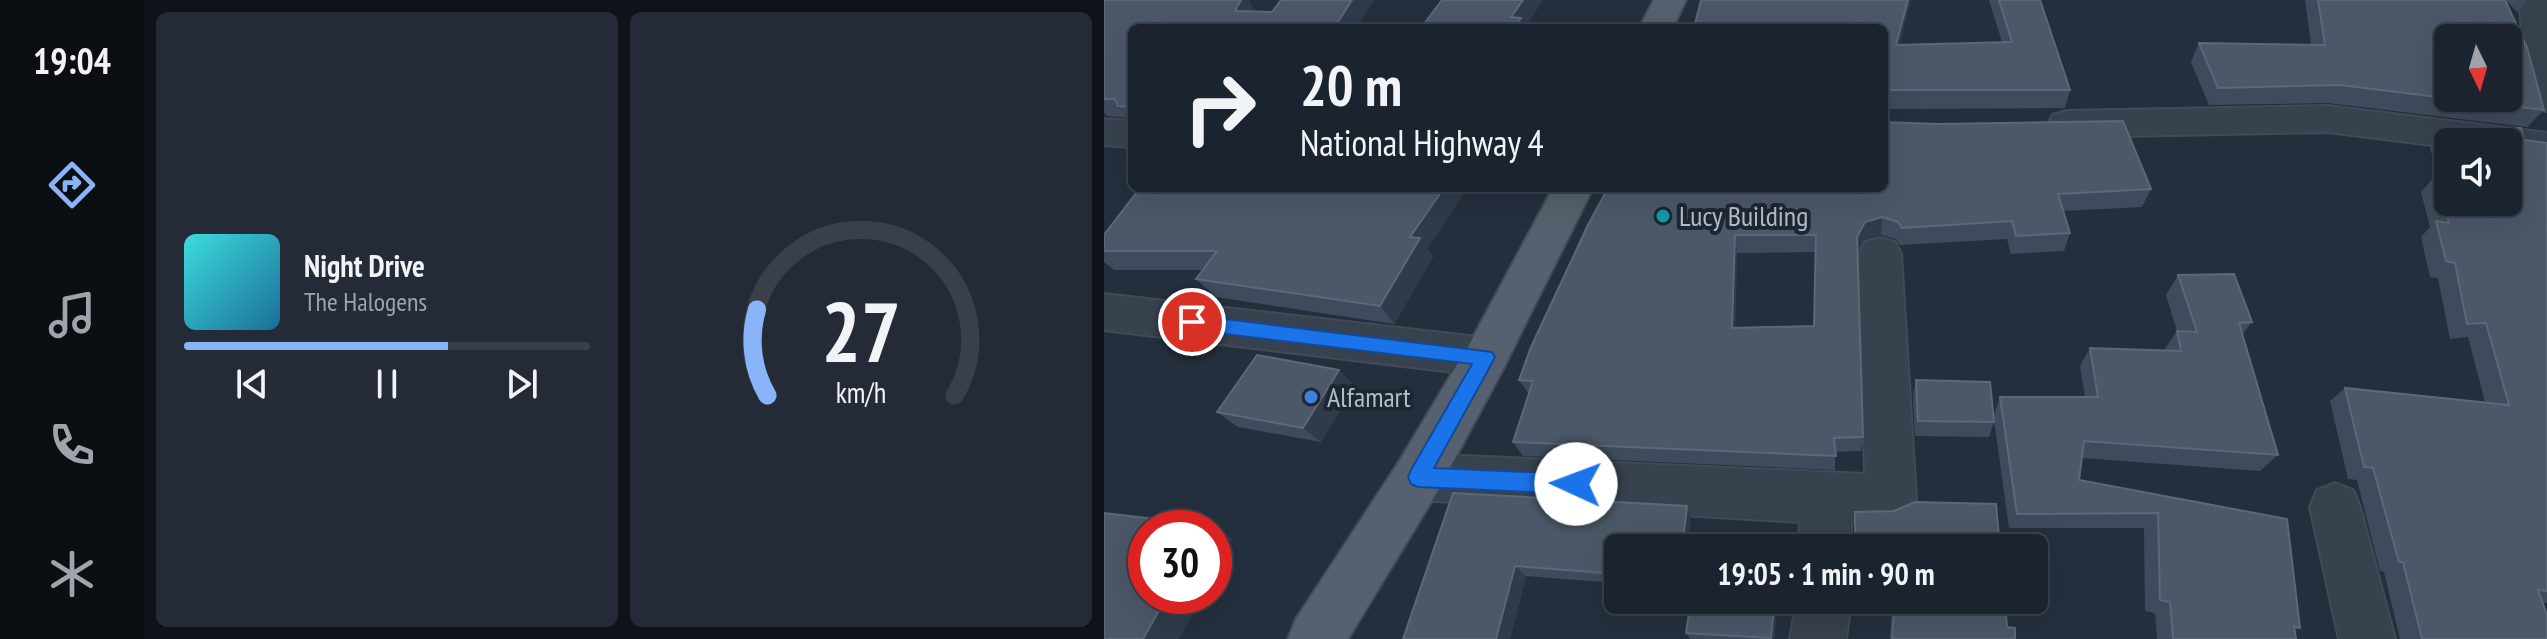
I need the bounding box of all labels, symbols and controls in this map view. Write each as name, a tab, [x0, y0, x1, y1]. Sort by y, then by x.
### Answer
north arrow	[2434, 24, 2522, 112]
map controls	[2434, 24, 2522, 216]
text: 19:04	[33, 37, 111, 84]
text: 20 m	[1300, 49, 1402, 121]
icon: right	[1168, 56, 1272, 160]
text: National Highway 4	[1300, 119, 1544, 166]
button: sound	[2434, 128, 2522, 216]
icon: directions	[44, 157, 100, 213]
place label: Lucy Building	[1679, 197, 1808, 234]
marker: Lucy Building	[1654, 207, 1672, 225]
text: Night Drive	[304, 246, 425, 285]
text: 27	[821, 276, 901, 384]
text: The Halogens	[304, 285, 427, 318]
icon: music	[44, 287, 100, 343]
pin	[1158, 288, 1226, 356]
icon: arrive	[1170, 300, 1214, 344]
icon: previous	[230, 362, 274, 406]
icon: pause	[365, 362, 409, 406]
icon: next	[500, 362, 544, 406]
text: km/h	[836, 374, 886, 411]
place label: Alfamart	[1327, 378, 1411, 415]
marker: Alfamart	[1302, 388, 1320, 406]
icon: phone	[44, 417, 100, 473]
position arrow	[1534, 442, 1618, 526]
speed limit sign: 30	[1128, 510, 1232, 614]
icon: climate	[44, 546, 100, 602]
text: 19:05 · 1 min · 90 m	[1717, 554, 1935, 593]

